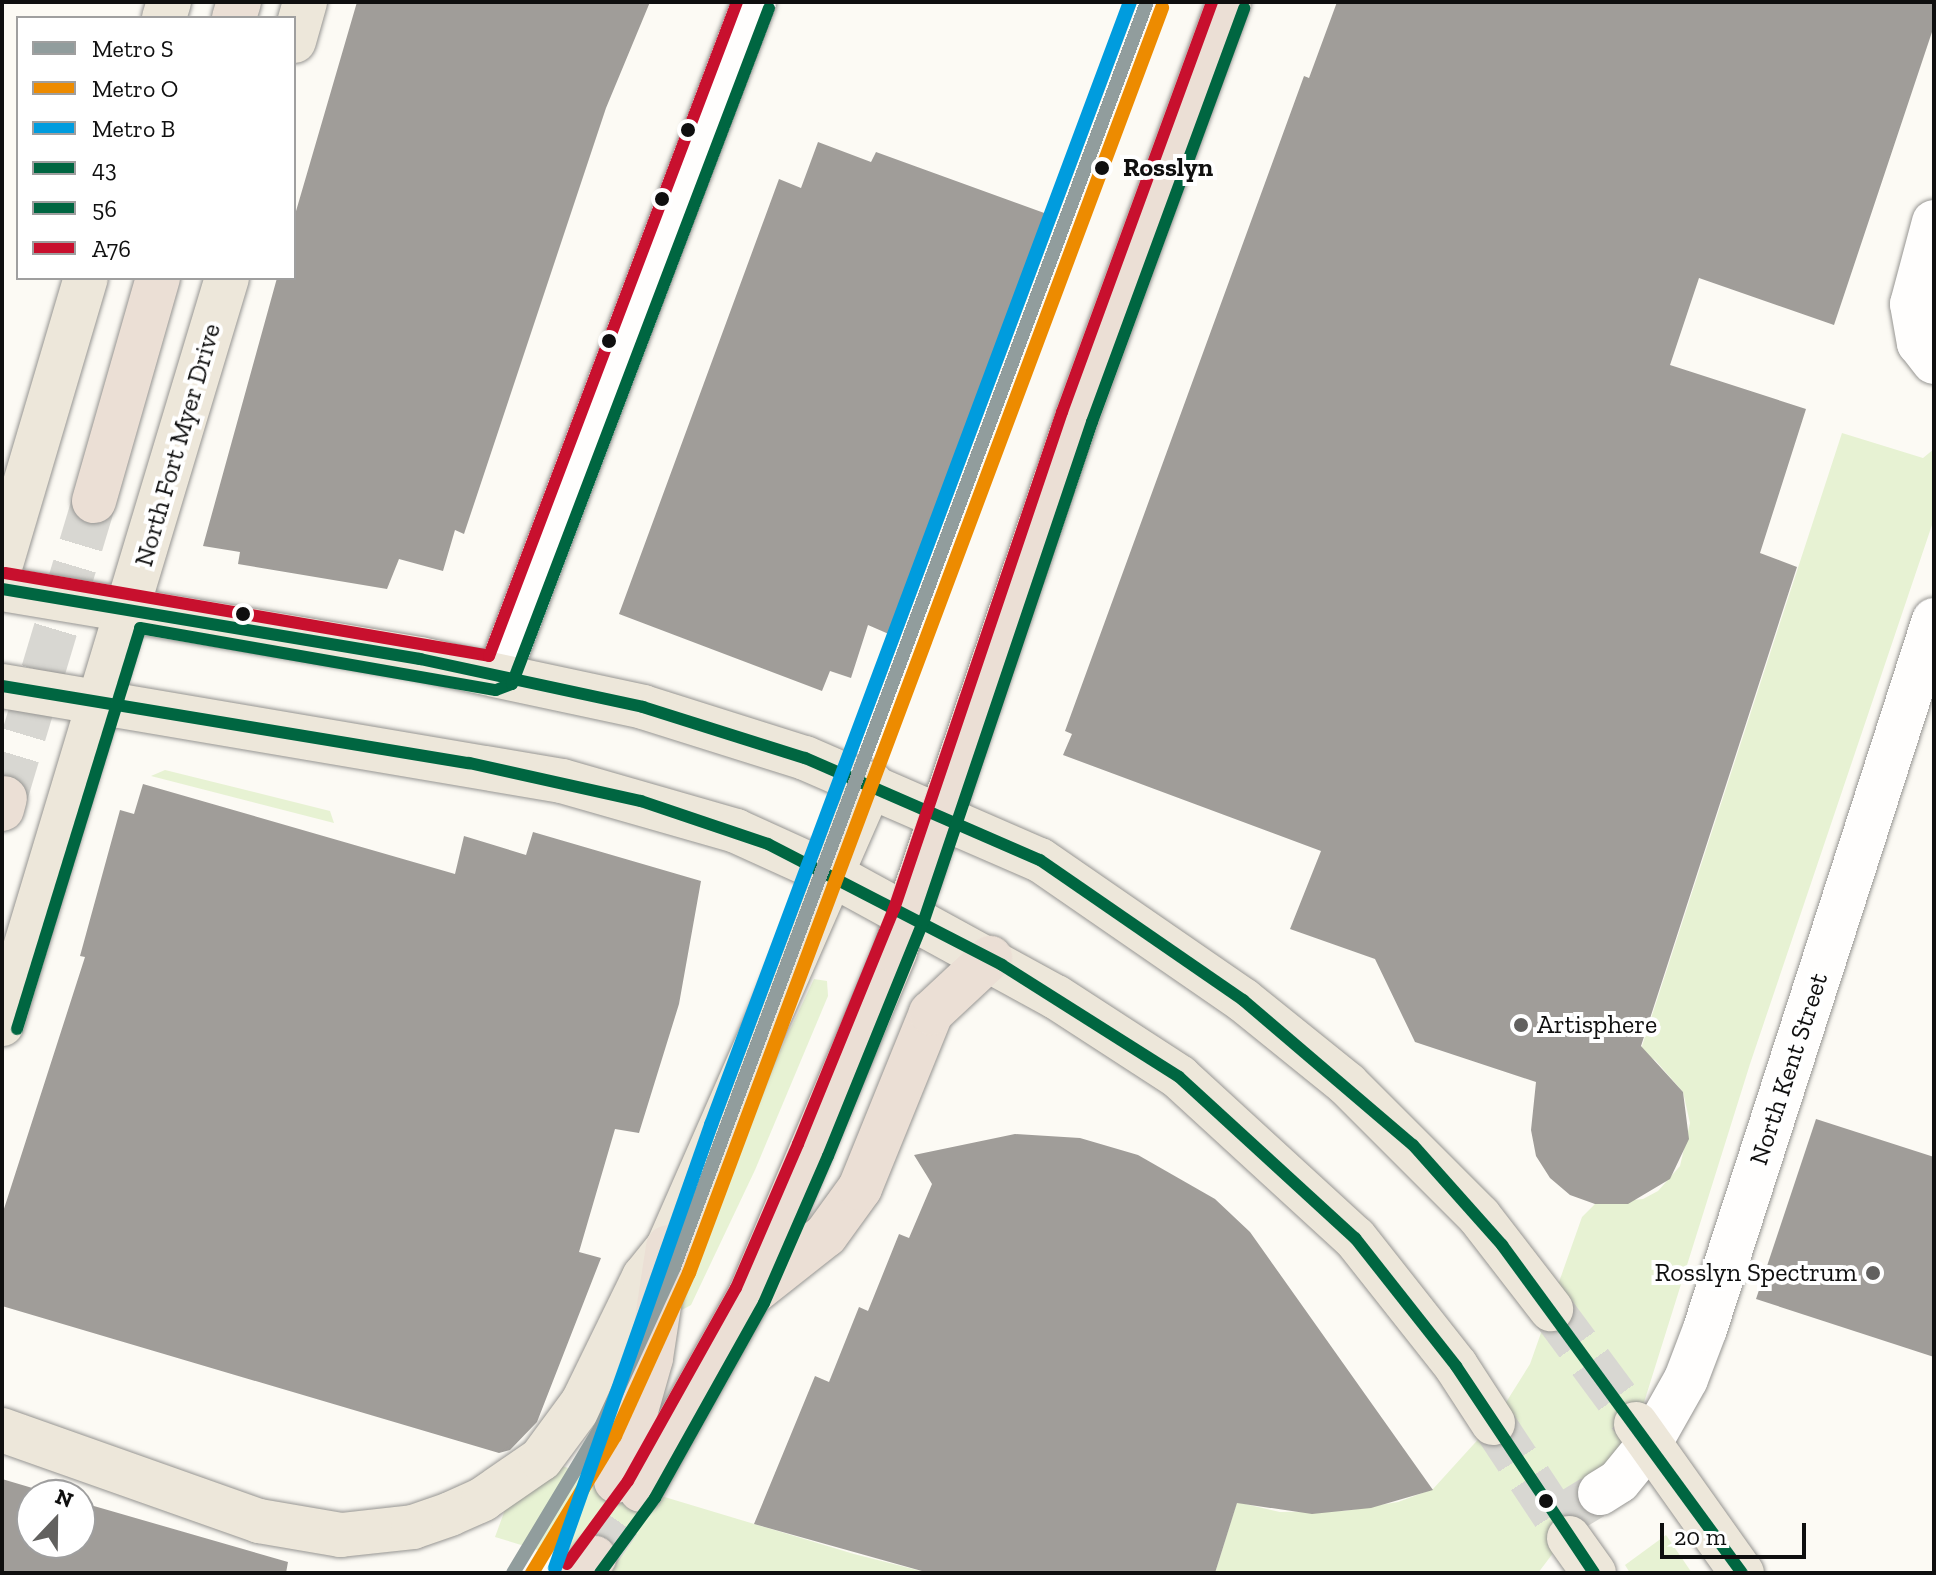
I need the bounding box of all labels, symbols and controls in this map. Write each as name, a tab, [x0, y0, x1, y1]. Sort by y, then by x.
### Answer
legend	[16, 16, 296, 280]
text: Metro S	[92, 34, 173, 63]
text: Metro O	[92, 74, 178, 103]
text: Metro B	[92, 114, 175, 143]
unlabelled marker	[680, 122, 696, 138]
place label: Rosslyn	[1123, 152, 1213, 184]
text: 43	[92, 154, 117, 183]
marker: Rosslyn	[1088, 154, 1116, 182]
unlabelled marker	[654, 191, 670, 207]
text: 56	[92, 194, 117, 223]
text: A76	[92, 234, 131, 263]
street label: North Fort Myer Drive	[128, 320, 228, 570]
unlabelled marker	[601, 333, 617, 349]
unlabelled marker	[235, 606, 251, 622]
street label: North Kent Street	[1743, 969, 1835, 1169]
place label: Artisphere	[1537, 1009, 1657, 1041]
marker: Artisphere	[1512, 1016, 1530, 1034]
place label: Rosslyn Spectrum	[1655, 1257, 1857, 1289]
marker: Rosslyn Spectrum	[1864, 1264, 1882, 1282]
north arrow	[16, 1479, 96, 1559]
text: N	[52, 1482, 77, 1514]
unlabelled marker	[1538, 1493, 1554, 1509]
scale bar	[1664, 1507, 1810, 1557]
text: 20 m	[1674, 1522, 1726, 1551]

